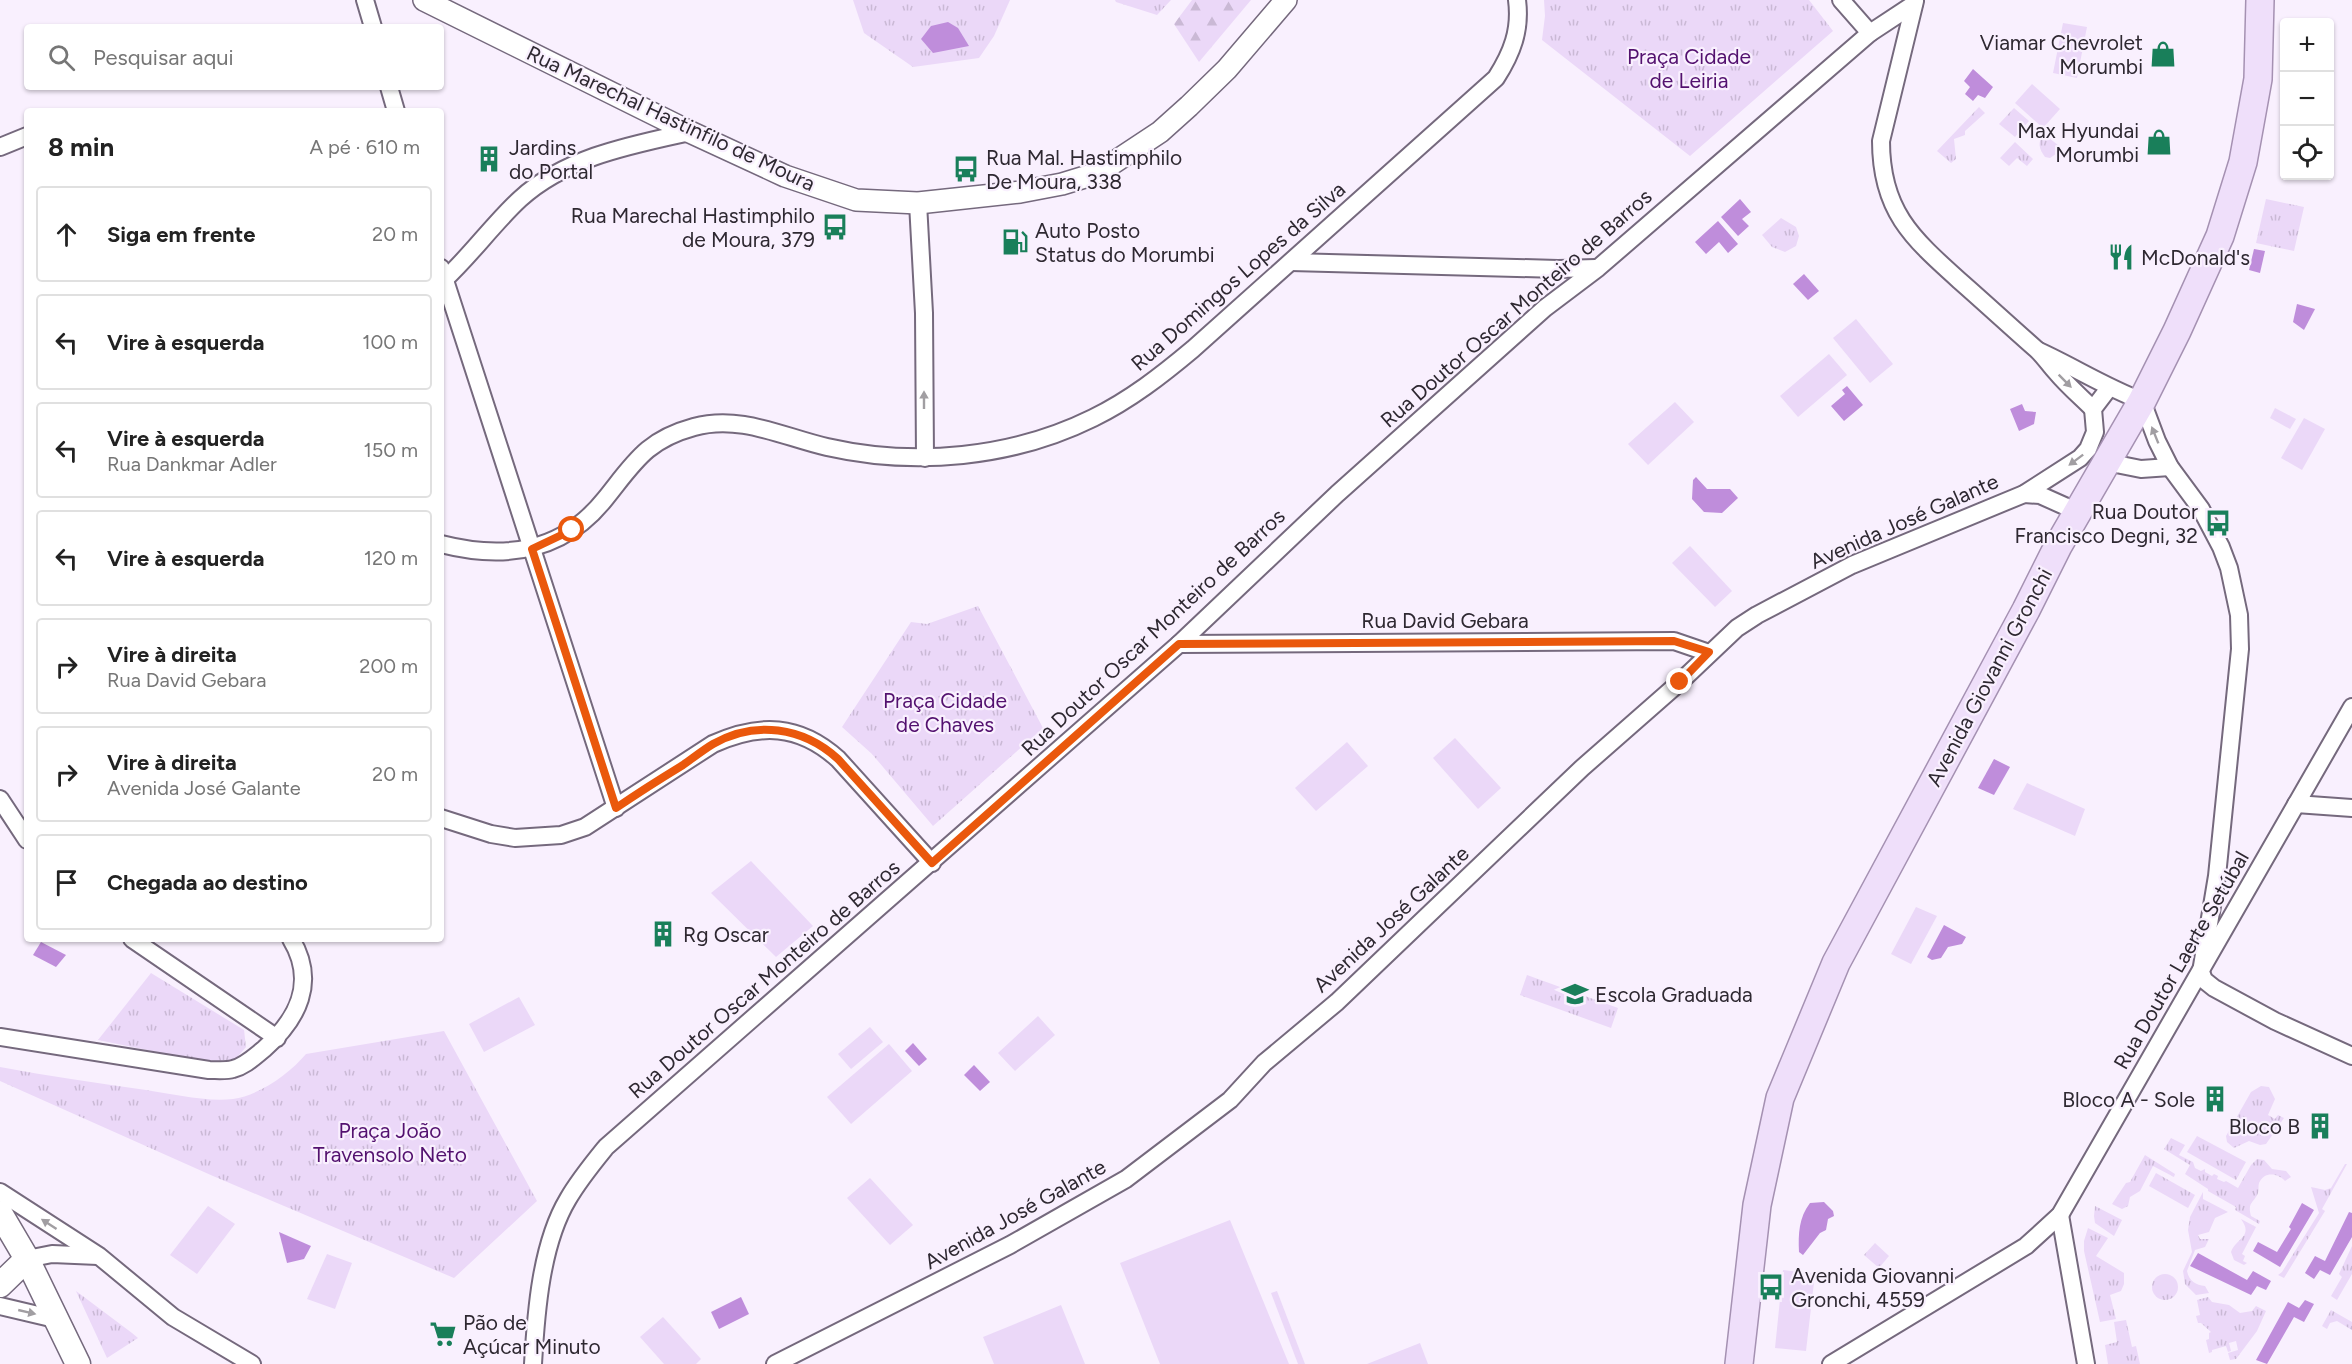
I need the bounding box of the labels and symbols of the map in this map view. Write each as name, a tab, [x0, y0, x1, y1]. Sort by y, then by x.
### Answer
place label: Viamar Chevrolet Morumbi	[1980, 30, 2143, 79]
shop icon: Viamar Chevrolet Morumbi	[2148, 39, 2178, 69]
street label: Rua Marechal Hastinfilo de Moura	[523, 40, 819, 196]
park label: Praça Cidade de Leiria	[1627, 44, 1751, 93]
place label: Max Hyundai Morumbi	[2017, 118, 2139, 167]
shop icon: Max Hyundai Morumbi	[2144, 127, 2174, 157]
place label: Jardins do Portal	[509, 135, 593, 184]
building icon: Jardins do Portal	[474, 144, 504, 174]
place label: Rua Mal. Hastimphilo De Moura, 338	[986, 145, 1182, 194]
bus stop icon: Rua Mal. Hastimphilo De Moura, 338	[951, 154, 981, 184]
street label: Rua Domingos Lopes da Silva	[1126, 176, 1350, 376]
street label: Rua Doutor Oscar Monteiro de Barros	[1375, 183, 1657, 433]
place label: Rua Marechal Hastimphilo de Moura, 379	[571, 203, 815, 252]
bus stop icon: Rua Marechal Hastimphilo de Moura, 379	[820, 212, 850, 242]
place label: Auto Posto Status do Morumbi	[1035, 218, 1215, 267]
fuel station icon: Auto Posto Status do Morumbi	[1000, 227, 1030, 257]
restaurant icon: McDonald's	[2106, 242, 2136, 272]
place label: McDonald's	[2141, 245, 2250, 270]
one-way arrow	[2057, 374, 2072, 388]
one-way arrow	[919, 390, 929, 409]
one-way arrow	[2150, 426, 2159, 444]
one-way arrow	[2068, 453, 2083, 465]
street label: Avenida José Galante	[1806, 468, 2002, 574]
place label: Rua Doutor Francisco Degni, 32	[2015, 499, 2198, 548]
street label: Rua Doutor Oscar Monteiro de Barros	[1016, 503, 1290, 761]
bus stop icon: Rua Doutor Francisco Degni, 32	[2203, 508, 2233, 538]
route start	[558, 516, 584, 542]
street label: Avenida Giovanni Gronchi	[1921, 564, 2057, 790]
street label: Rua David Gebara	[1361, 608, 1529, 633]
route end	[1666, 668, 1692, 694]
park label: Praça Cidade de Chaves	[883, 688, 1007, 737]
street label: Avenida José Galante	[1308, 840, 1474, 998]
street label: Rua Doutor Laerte Setúbal	[2108, 846, 2254, 1074]
street label: Rua Doutor Oscar Monteiro de Barros	[623, 854, 905, 1104]
building icon: Rg Oscar	[648, 919, 678, 949]
place label: Rg Oscar	[683, 922, 769, 947]
school or university icon: Escola Graduada	[1560, 979, 1590, 1009]
place label: Escola Graduada	[1595, 982, 1753, 1007]
building icon: Bloco A - Sole	[2200, 1084, 2230, 1114]
place label: Bloco A - Sole	[2062, 1087, 2195, 1112]
building icon: Bloco B	[2305, 1111, 2335, 1141]
place label: Bloco B	[2229, 1114, 2300, 1139]
park label: Praça João Travensolo Neto	[313, 1118, 467, 1167]
street label: Avenida José Galante	[920, 1154, 1110, 1274]
one-way arrow	[42, 1218, 58, 1230]
place label: Avenida Giovanni Gronchi, 4559	[1791, 1263, 1954, 1312]
bus stop icon: Avenida Giovanni Gronchi, 4559	[1756, 1272, 1786, 1302]
one-way arrow	[18, 1308, 37, 1318]
place label: Pão de Açúcar Minuto	[463, 1310, 601, 1359]
supermarket icon: Pão de Açúcar Minuto	[428, 1319, 458, 1349]

